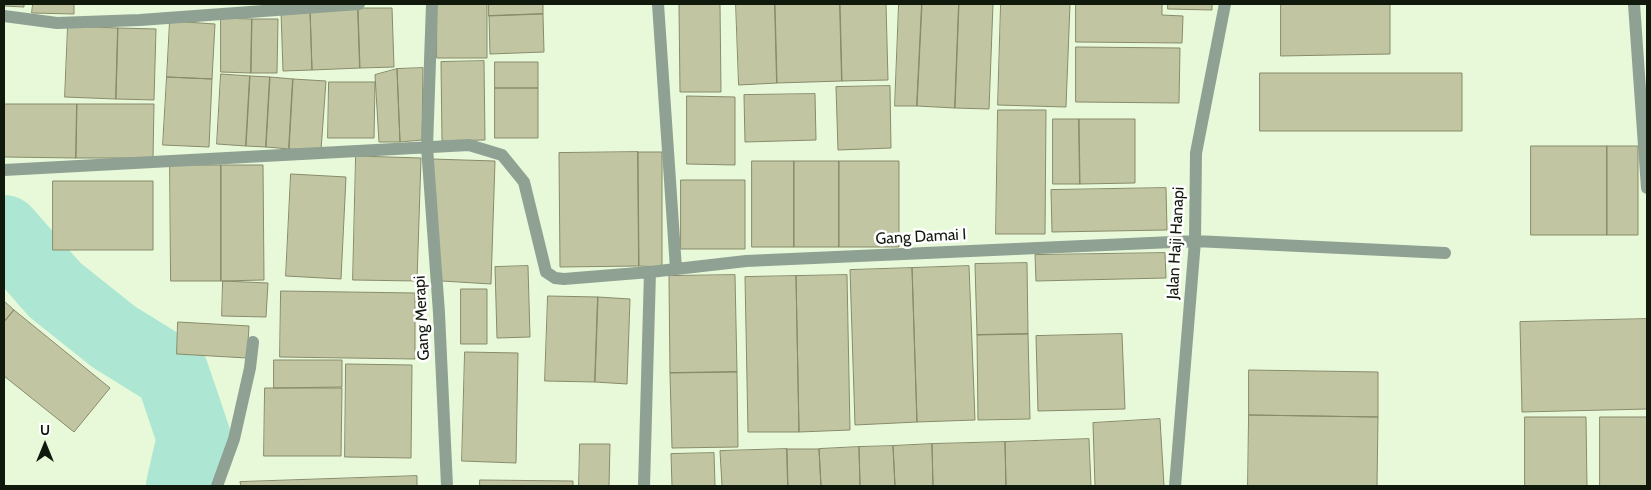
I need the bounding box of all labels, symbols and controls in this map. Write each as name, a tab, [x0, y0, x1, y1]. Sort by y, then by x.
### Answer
street label: Jalan Haji Hanapi	[1163, 186, 1189, 300]
street label: Gang Damai I	[875, 225, 967, 249]
street label: Gang Merapi	[410, 275, 434, 361]
north arrow	[20, 420, 70, 470]
text: U	[40, 421, 50, 439]

